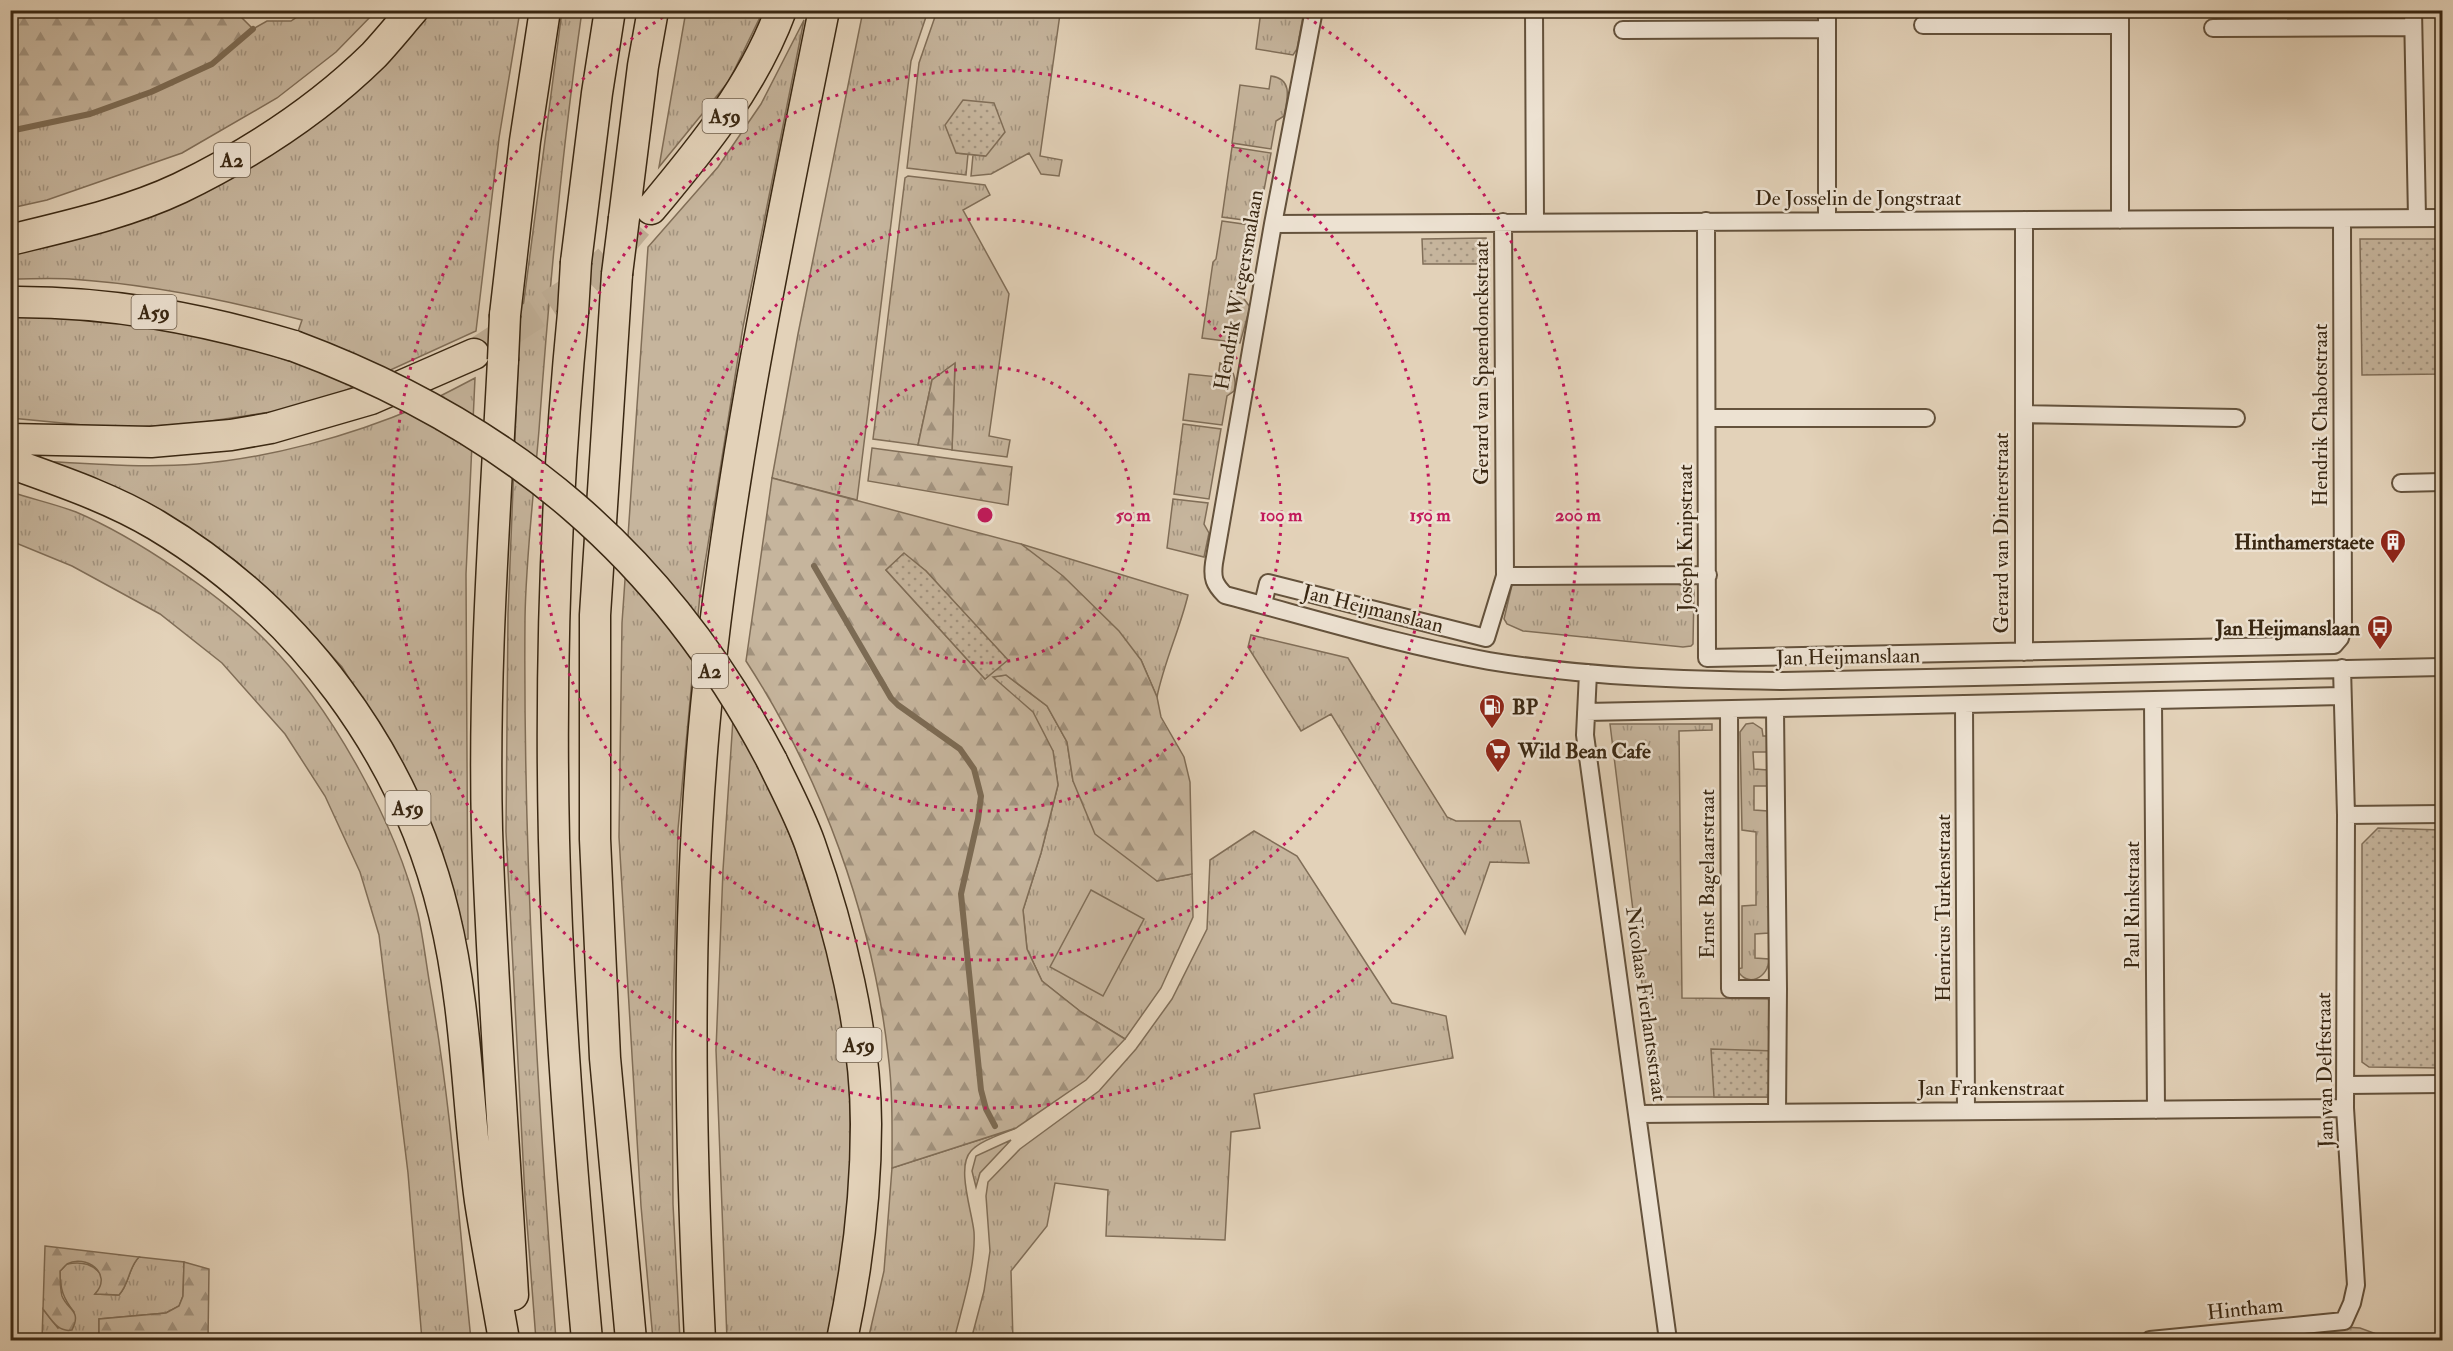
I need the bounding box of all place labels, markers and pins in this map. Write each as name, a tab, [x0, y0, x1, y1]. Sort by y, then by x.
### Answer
centre of rings	[975, 505, 995, 525]
building icon: Hinthamerstaete	[2378, 527, 2408, 565]
place label: Hinthamerstaete	[2234, 529, 2374, 556]
bus stop icon: Jan Heijmanslaan	[2365, 613, 2395, 651]
place label: Jan Heijmanslaan	[2215, 615, 2360, 642]
fuel station icon: BP	[1477, 692, 1507, 730]
place label: BP	[1512, 694, 1539, 721]
supermarket icon: Wild Bean Cafe	[1483, 736, 1513, 774]
place label: Wild Bean Cafe	[1517, 738, 1651, 765]

